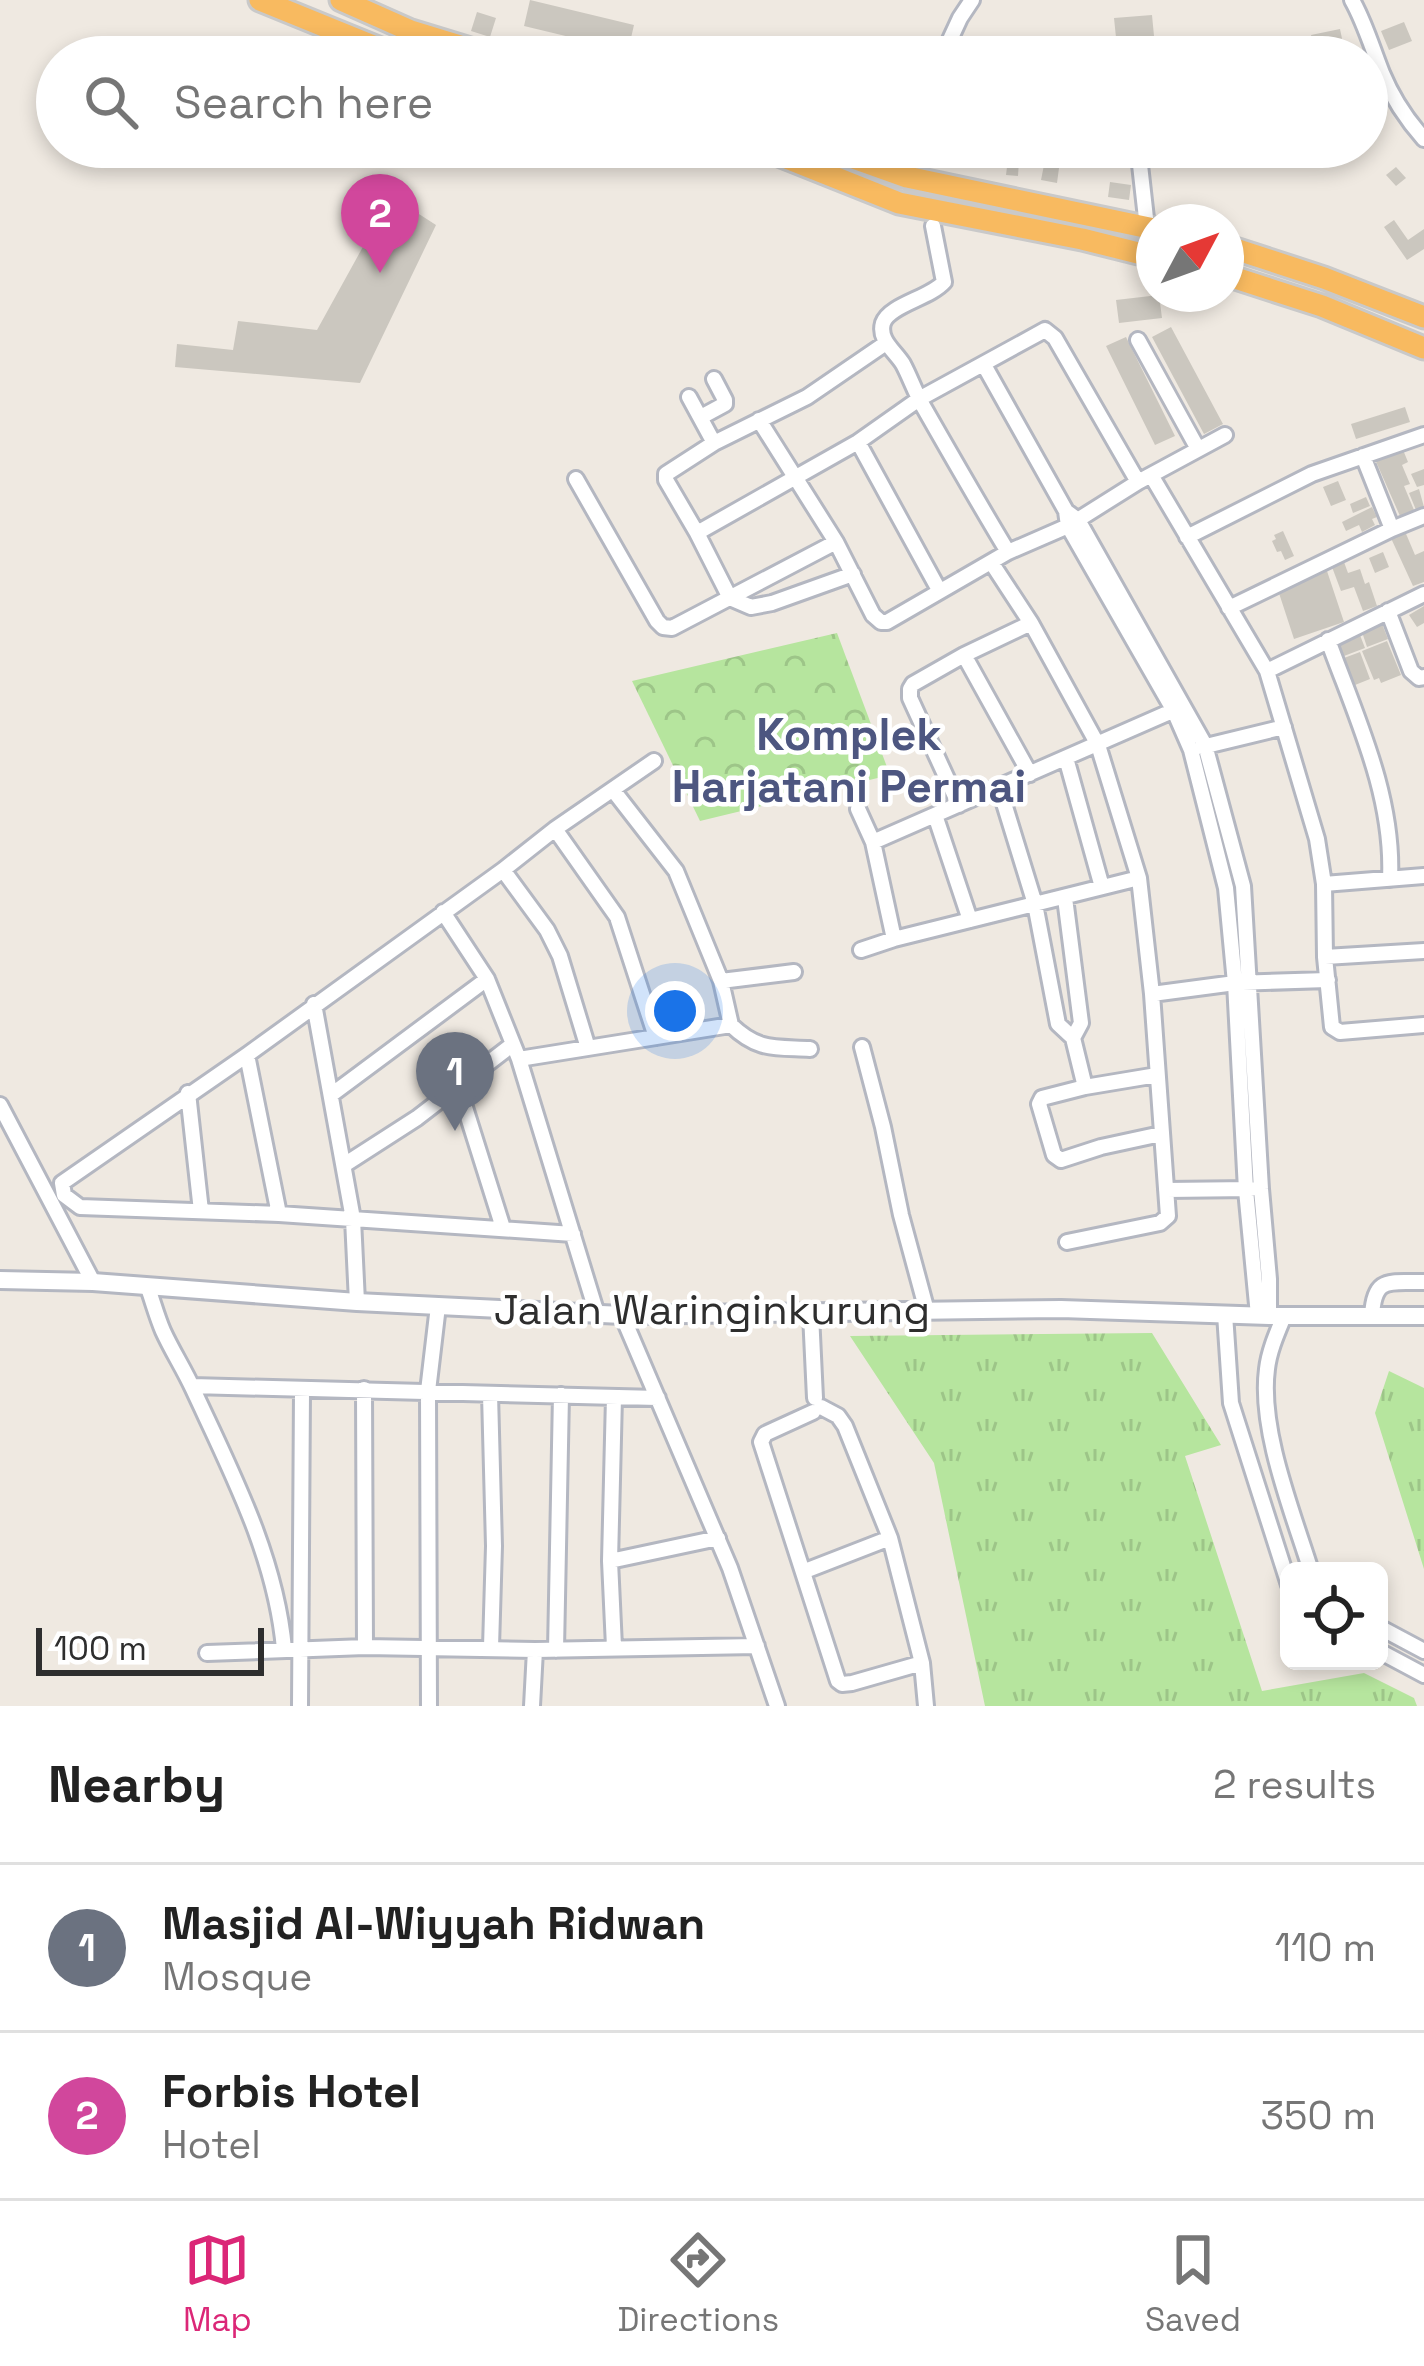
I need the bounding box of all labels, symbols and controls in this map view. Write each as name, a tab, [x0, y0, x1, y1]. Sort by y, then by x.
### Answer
search box	[36, 36, 1388, 168]
icon: search	[78, 69, 144, 135]
text: Search here	[174, 74, 433, 131]
pin: 2	[341, 174, 419, 273]
north arrow	[1136, 204, 1244, 312]
district label: Komplek Harjatani Permai	[672, 706, 1026, 815]
your location	[645, 981, 705, 1041]
pin: 1	[416, 1032, 494, 1131]
street label: Jalan Waringinkurung	[494, 1283, 930, 1336]
map controls	[1280, 1562, 1388, 1670]
button: locate	[1280, 1562, 1388, 1670]
scale bar	[36, 1622, 264, 1675]
text: 100 m	[54, 1628, 147, 1670]
text: Nearby	[48, 1752, 225, 1817]
text: 2 results	[1213, 1760, 1376, 1809]
text: Masjid Al-Wiyyah Ridwan	[162, 1895, 705, 1952]
text: 1	[78, 1923, 96, 1972]
text: 110 m	[1275, 1923, 1376, 1972]
text: Mosque	[162, 1952, 312, 2001]
text: Forbis Hotel	[162, 2063, 421, 2120]
text: 2	[75, 2091, 99, 2140]
text: 350 m	[1261, 2091, 1376, 2140]
text: Hotel	[162, 2120, 261, 2169]
tab: Map	[183, 2227, 252, 2341]
tab: Directions	[617, 2227, 779, 2341]
tab: Saved	[1145, 2227, 1241, 2341]

